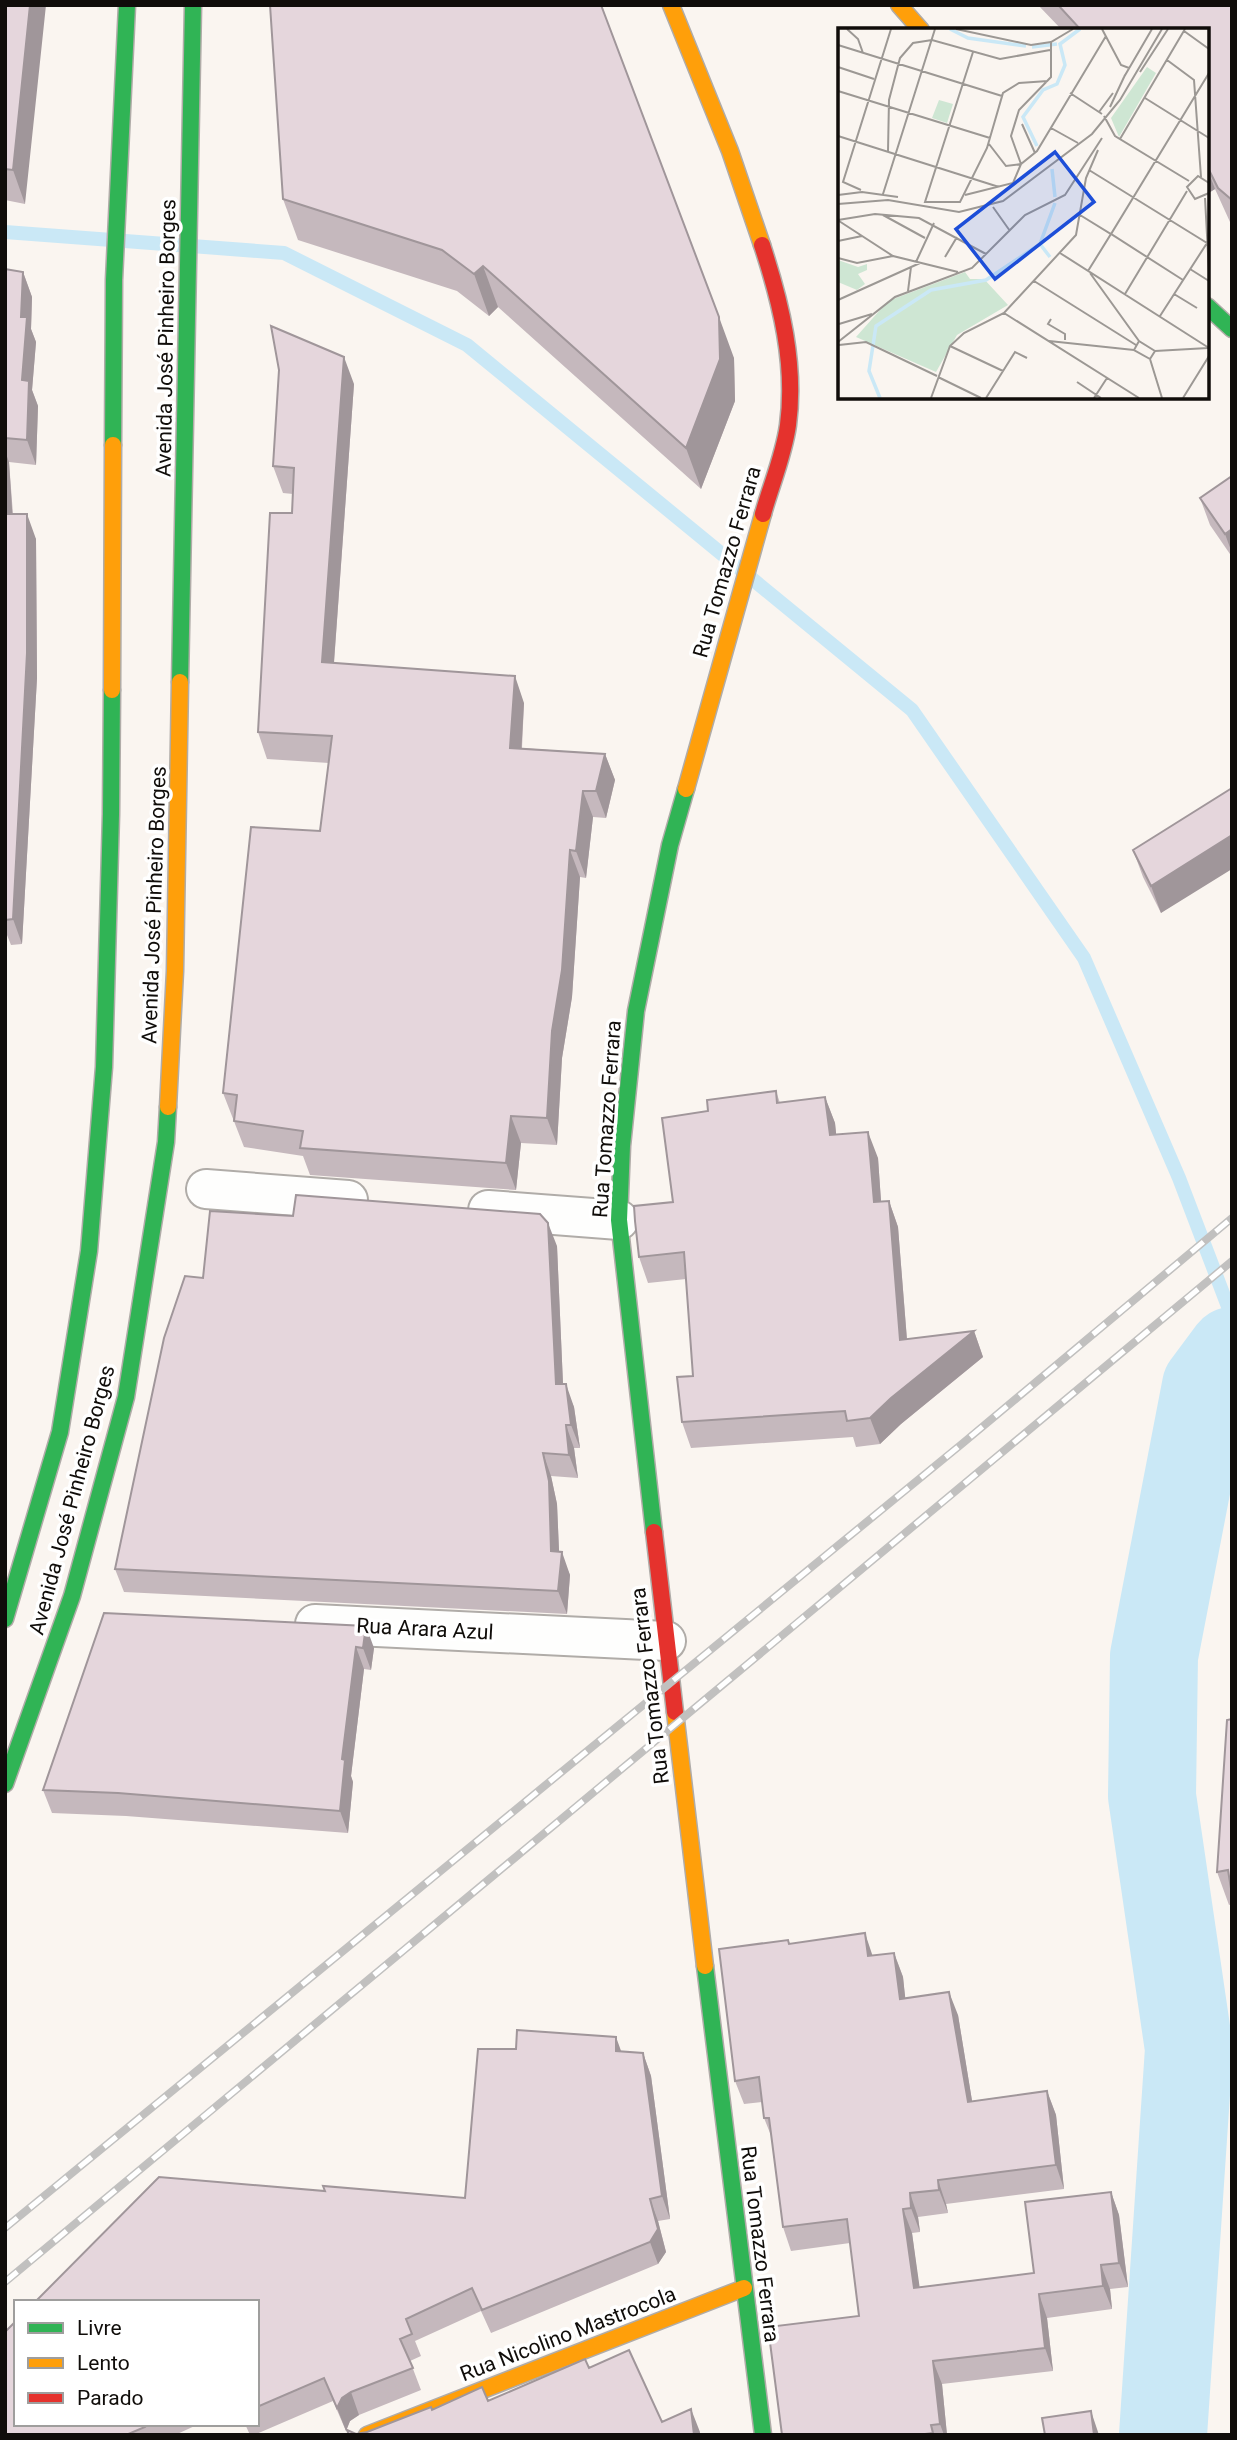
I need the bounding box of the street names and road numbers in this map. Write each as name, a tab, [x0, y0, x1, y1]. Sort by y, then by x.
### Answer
street label: Avenida José Pinheiro Borges	[152, 199, 180, 477]
street label: Rua Tomazzo Ferrara	[688, 464, 766, 660]
street label: Avenida José Pinheiro Borges	[137, 766, 171, 1044]
street label: Rua Tomazzo Ferrara	[588, 1019, 626, 1219]
street label: Avenida José Pinheiro Borges	[24, 1363, 120, 1637]
street label: Rua Tomazzo Ferrara	[626, 1586, 674, 1786]
street label: Rua Arara Azul	[356, 1613, 494, 1645]
street label: Rua Tomazzo Ferrara	[736, 2144, 784, 2344]
street label: Rua Nicolino Mastrocola	[457, 2282, 679, 2386]

